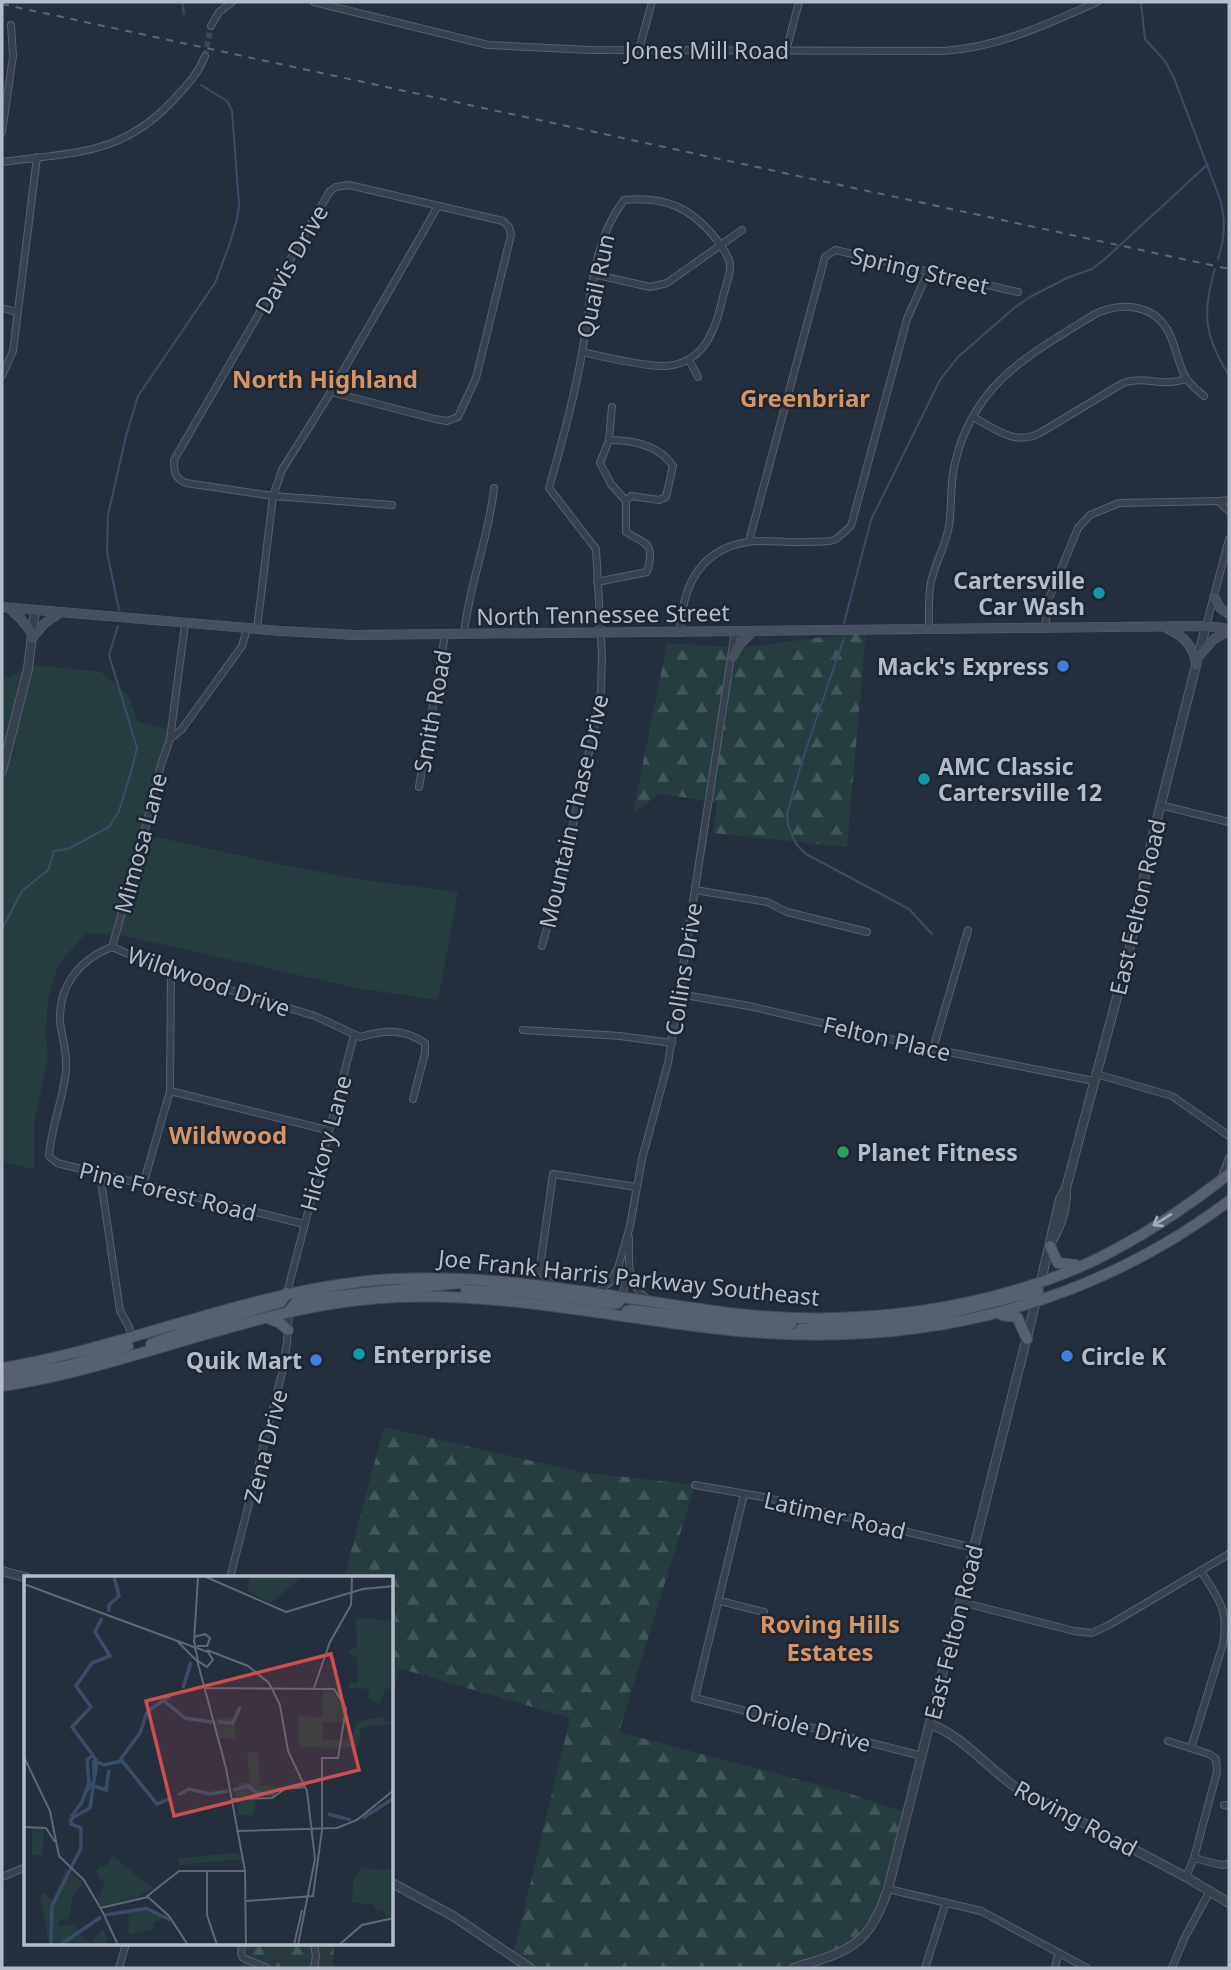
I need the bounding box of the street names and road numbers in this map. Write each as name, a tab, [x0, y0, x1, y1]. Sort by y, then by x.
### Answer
street label: Jones Mill Road	[623, 34, 789, 66]
street label: Davis Drive	[247, 199, 335, 319]
street label: Quail Run	[568, 231, 622, 341]
street label: Spring Street	[848, 239, 992, 301]
street label: North Tennessee Street	[476, 596, 730, 632]
street label: Smith Road	[405, 647, 459, 775]
street label: Mountain Chase Drive	[531, 691, 615, 931]
street label: Mimosa Lane	[106, 769, 174, 917]
street label: East Felton Road	[1101, 816, 1173, 998]
street label: Collins Drive	[657, 900, 709, 1038]
street label: Wildwood Drive	[123, 938, 295, 1024]
street label: Felton Place	[820, 1008, 954, 1068]
street label: Hickory Lane	[291, 1071, 359, 1215]
street label: Pine Forest Road	[76, 1154, 260, 1228]
street label: Joe Frank Harris Parkway Southeast	[435, 1241, 821, 1313]
street label: Zena Drive	[235, 1386, 295, 1506]
street label: Latimer Road	[761, 1483, 909, 1547]
street label: East Felton Road	[916, 1541, 990, 1723]
street label: Oriole Drive	[742, 1695, 874, 1759]
street label: Roving Road	[1009, 1772, 1143, 1864]

